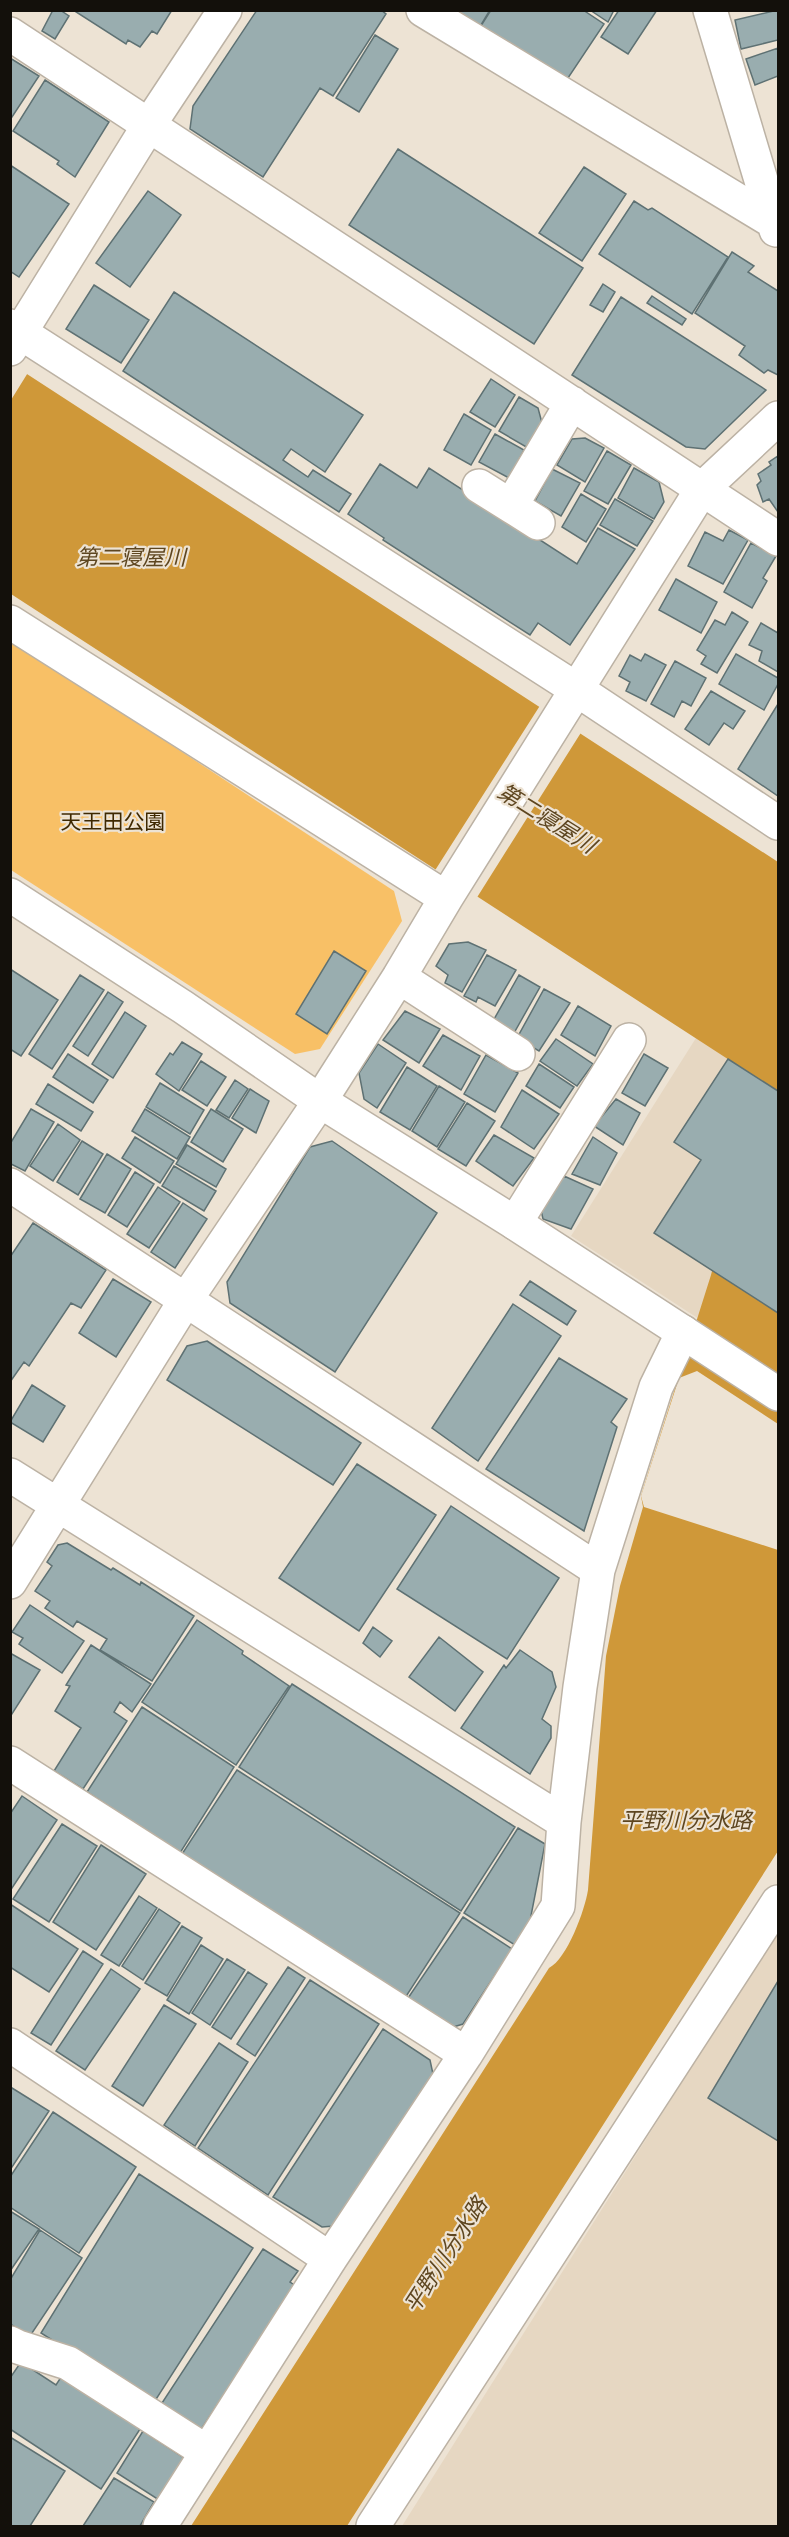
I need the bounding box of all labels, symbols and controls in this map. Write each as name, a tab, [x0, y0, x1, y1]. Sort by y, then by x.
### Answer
water label: 第二寝屋川	[76, 540, 188, 574]
water label: 第二寝屋川	[491, 774, 604, 863]
park label: 天王田公園	[61, 805, 166, 837]
water label: 平野川分水路	[620, 1803, 754, 1837]
water label: 平野川分水路	[395, 2189, 496, 2320]

